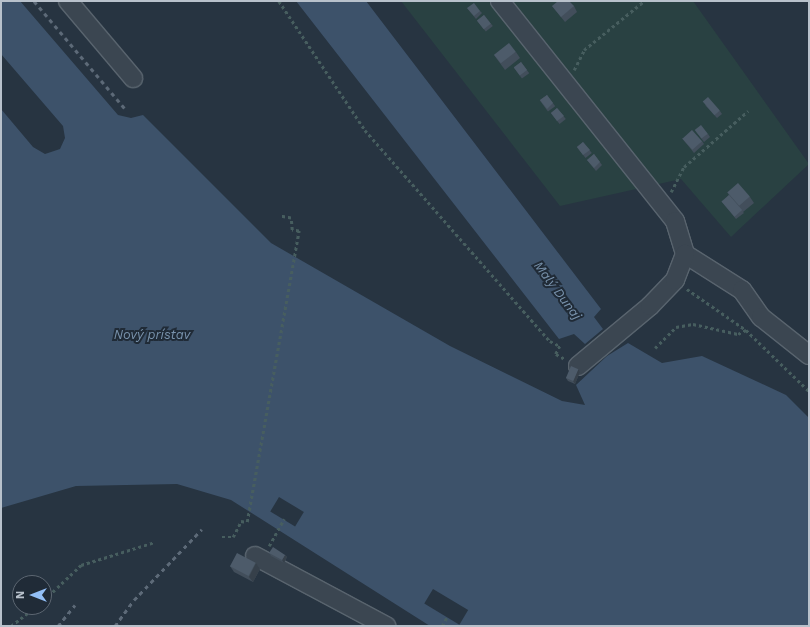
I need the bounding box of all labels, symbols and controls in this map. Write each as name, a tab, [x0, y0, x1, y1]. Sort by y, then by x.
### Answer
water label: Malý Dunaj	[530, 259, 584, 323]
water label: Nový prístav	[114, 327, 190, 343]
north arrow	[12, 575, 52, 615]
text: N	[14, 591, 27, 599]

